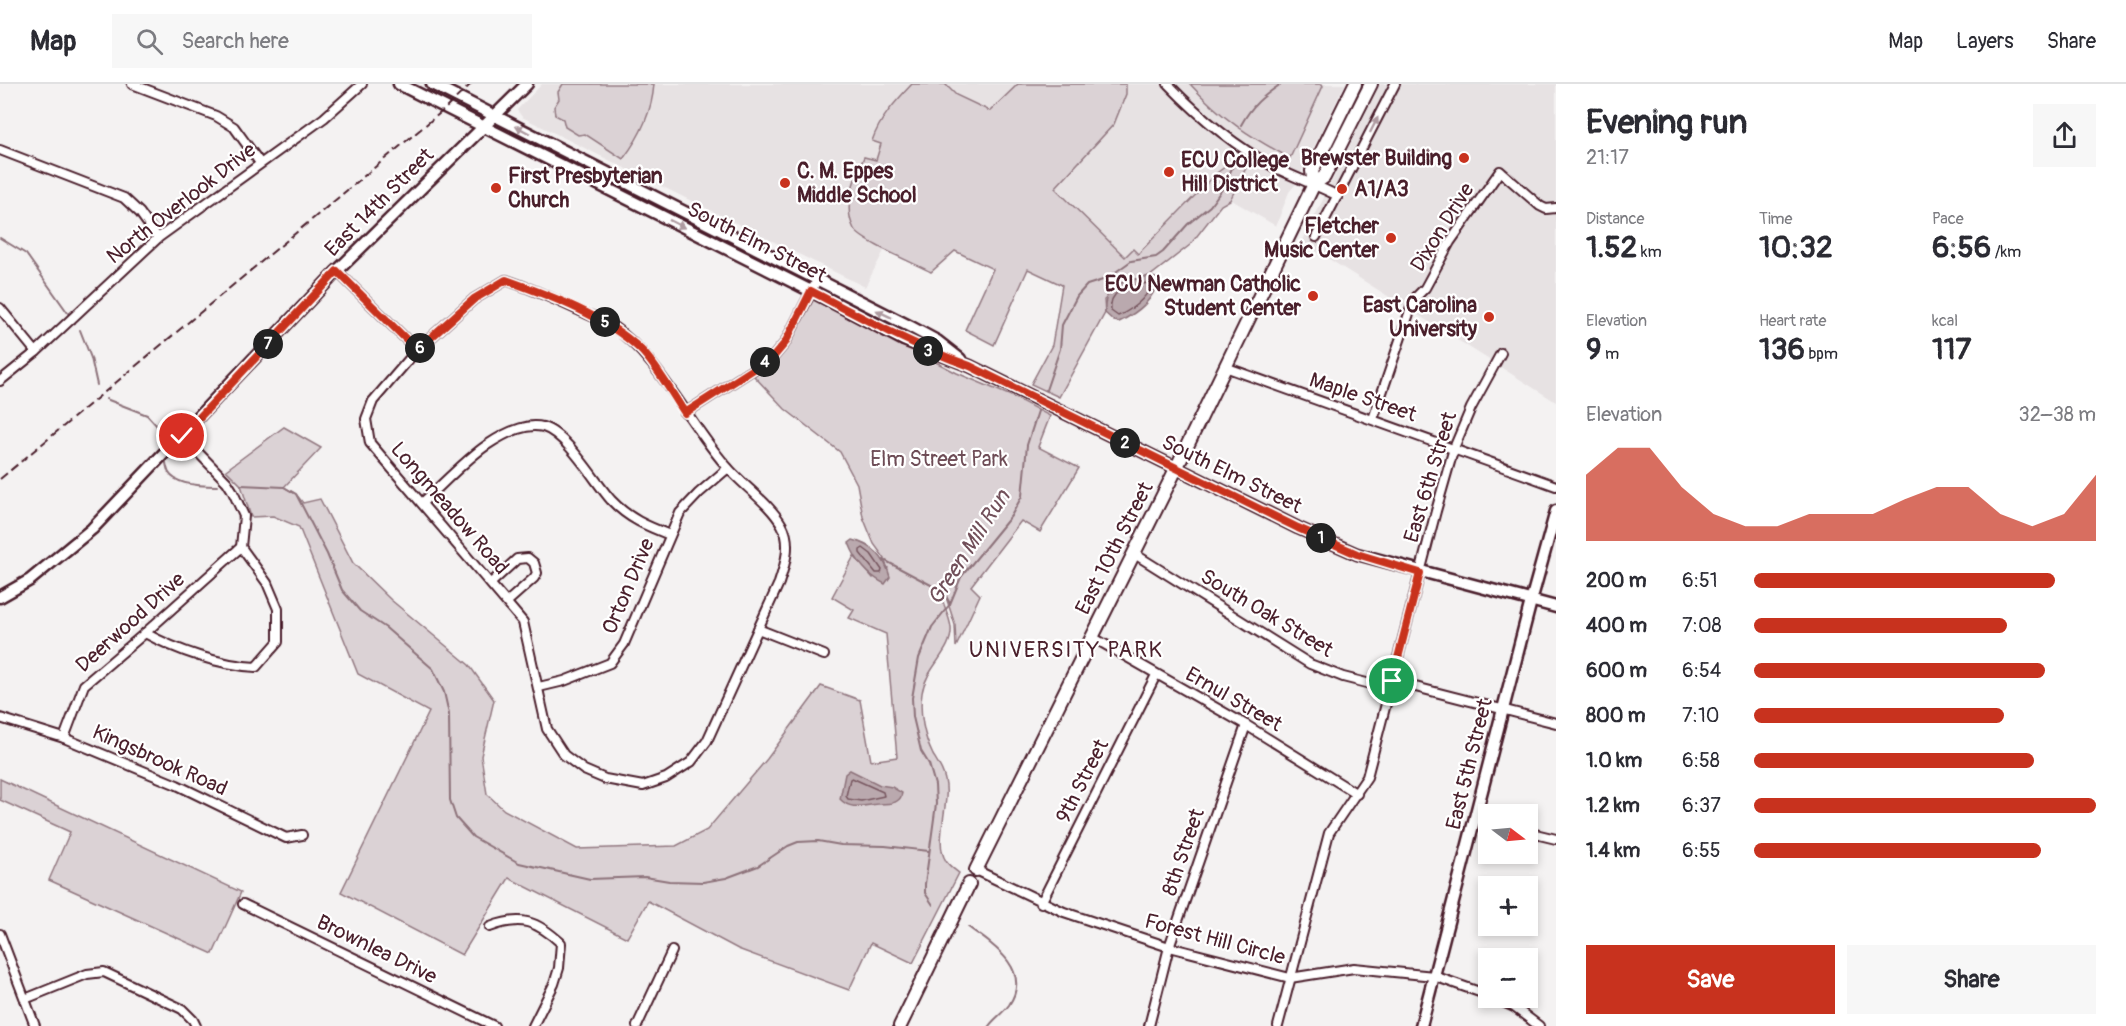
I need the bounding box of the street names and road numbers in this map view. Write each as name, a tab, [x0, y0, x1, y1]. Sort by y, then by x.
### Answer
street label: North Overlook Drive	[101, 136, 262, 270]
street label: East 14th Street	[319, 142, 440, 263]
street label: Dixon Drive	[1405, 177, 1481, 277]
street label: South Elm Street	[682, 196, 832, 289]
street label: Maple Street	[1306, 367, 1421, 429]
street label: East 6th Street	[1398, 408, 1463, 546]
street label: South Elm Street	[1157, 429, 1307, 520]
street label: Longmeadow Road	[385, 436, 515, 580]
street label: East 10th Street	[1069, 477, 1160, 619]
street label: Orton Drive	[596, 534, 661, 638]
street label: South Oak Street	[1195, 563, 1339, 664]
street label: Deerwood Drive	[70, 566, 191, 679]
street label: Ernul Street	[1181, 661, 1287, 738]
street label: East 5th Street	[1440, 695, 1499, 833]
street label: Kingsbrook Road	[88, 719, 231, 802]
street label: 9th Street	[1050, 734, 1115, 828]
street label: 8th Street	[1156, 805, 1211, 899]
street label: Forest Hill Circle	[1142, 908, 1289, 971]
street label: Brownlea Drive	[312, 909, 442, 990]

